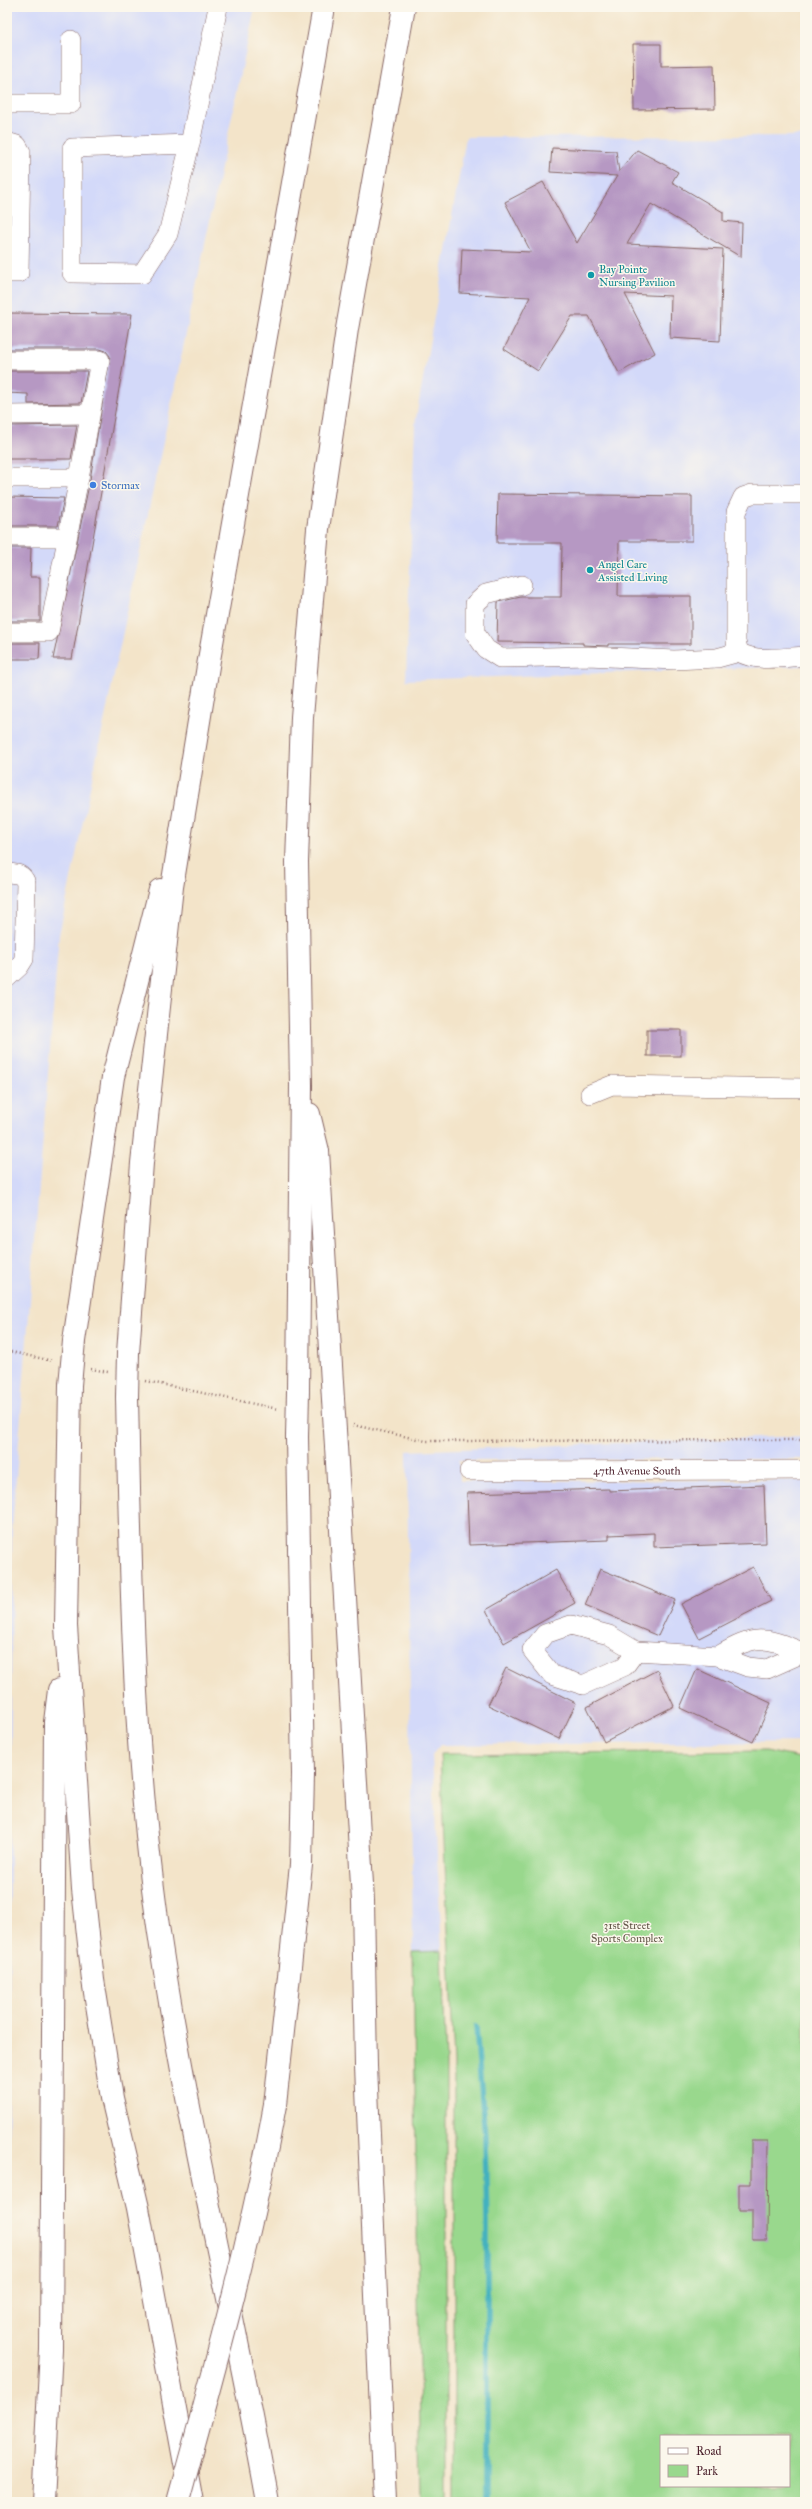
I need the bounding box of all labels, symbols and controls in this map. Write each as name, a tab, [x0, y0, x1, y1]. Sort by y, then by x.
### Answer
place label: Bay Pointe Nursing Pavilion	[599, 263, 675, 289]
marker: Bay Pointe Nursing Pavilion	[586, 270, 596, 280]
place label: Stormax	[101, 479, 140, 492]
marker: Stormax	[88, 480, 98, 490]
place label: Angel Care Assisted Living	[597, 558, 668, 584]
marker: Angel Care Assisted Living	[585, 565, 595, 575]
street label: 47th Avenue South	[593, 1464, 681, 1477]
park label: 31st Street Sports Complex	[591, 1919, 663, 1945]
legend	[660, 2435, 790, 2487]
text: Road	[696, 2444, 722, 2458]
text: Park	[696, 2464, 718, 2478]

